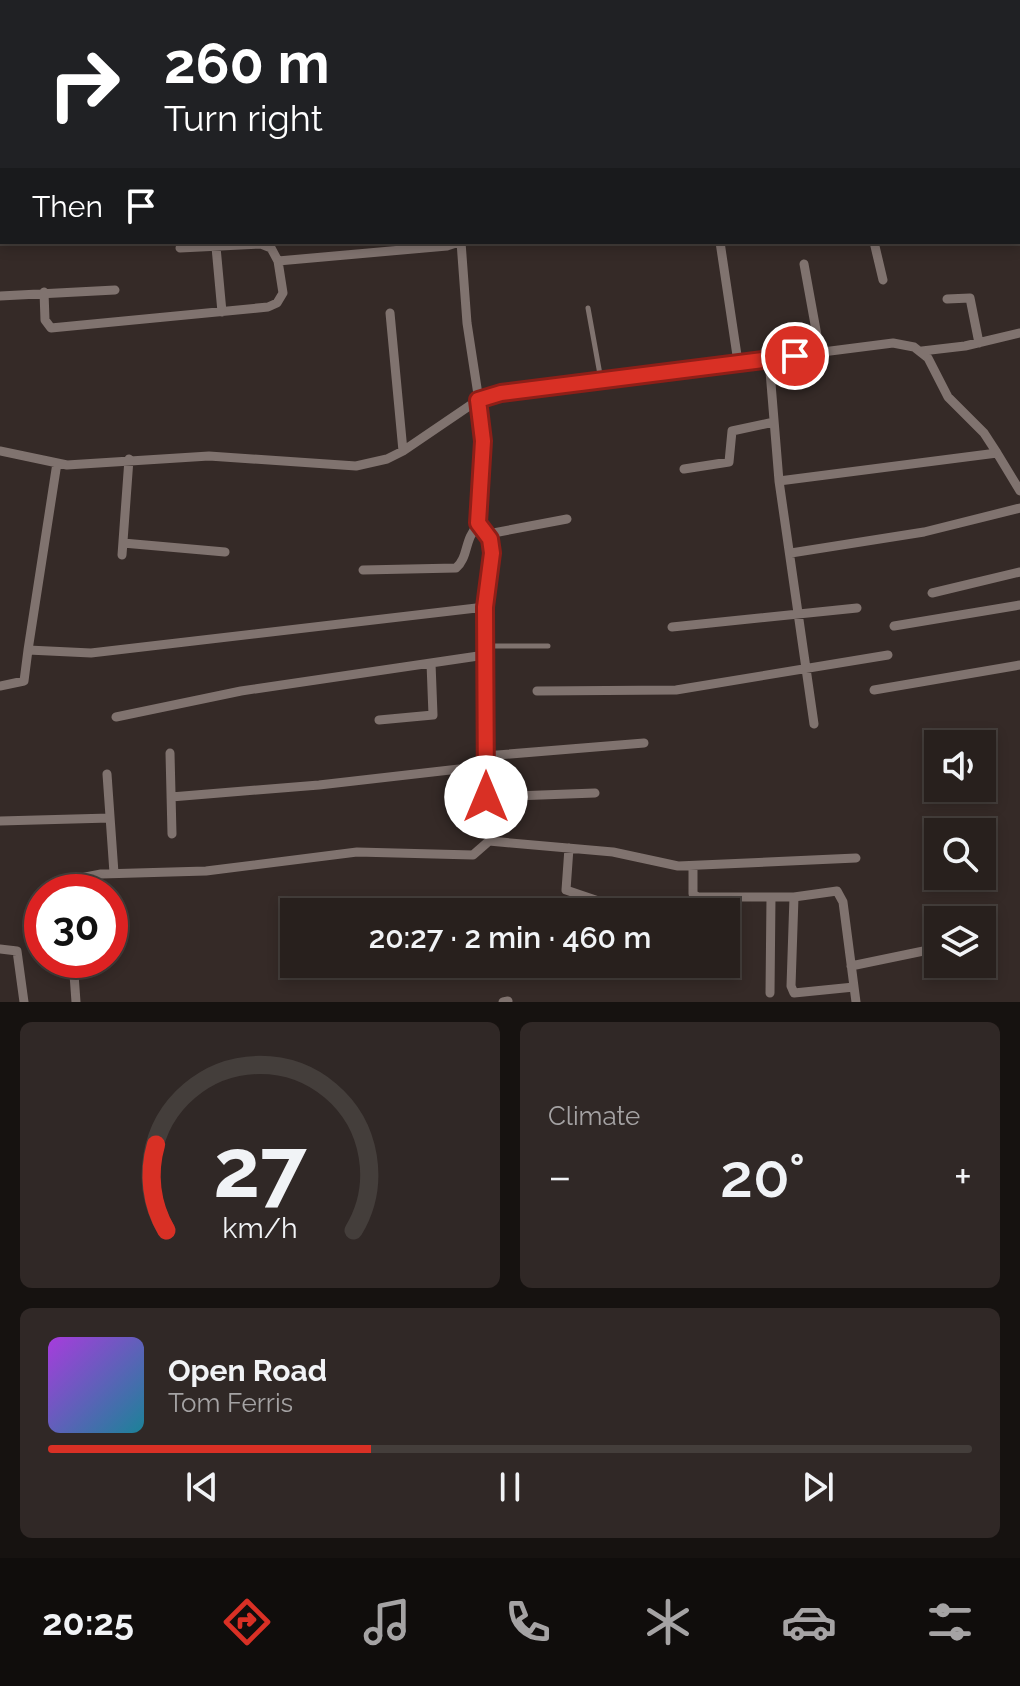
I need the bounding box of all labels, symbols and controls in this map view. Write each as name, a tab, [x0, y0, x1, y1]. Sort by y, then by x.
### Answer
text: 260 m	[164, 30, 330, 96]
icon: right	[32, 32, 136, 136]
text: Turn right	[164, 97, 323, 139]
icon: arrive	[119, 184, 163, 228]
text: Then	[32, 189, 103, 224]
pin	[761, 322, 829, 390]
icon: arrive	[773, 334, 817, 378]
map controls	[924, 730, 996, 978]
button: sound	[924, 730, 996, 802]
position arrow	[444, 755, 528, 839]
button: search	[924, 818, 996, 890]
speed limit sign: 30	[24, 874, 128, 978]
button: layers	[924, 906, 996, 978]
text: 20:27 · 2 min · 460 m	[369, 920, 651, 955]
text: Climate	[548, 1101, 640, 1131]
text: 27	[213, 1119, 307, 1216]
text: 20°	[720, 1141, 805, 1211]
text: −	[548, 1151, 572, 1202]
text: +	[954, 1151, 972, 1202]
text: km/h	[222, 1211, 298, 1245]
text: Open Road	[168, 1353, 327, 1388]
text: Tom Ferris	[168, 1388, 293, 1418]
icon: previous	[180, 1465, 224, 1509]
icon: pause	[488, 1465, 532, 1509]
icon: next	[796, 1465, 840, 1509]
icon: directions	[219, 1594, 275, 1650]
icon: music	[359, 1594, 415, 1650]
icon: phone	[500, 1594, 556, 1650]
icon: climate	[640, 1594, 696, 1650]
icon: car	[781, 1594, 837, 1650]
icon: filters	[922, 1594, 978, 1650]
text: 20:25	[42, 1601, 134, 1643]

